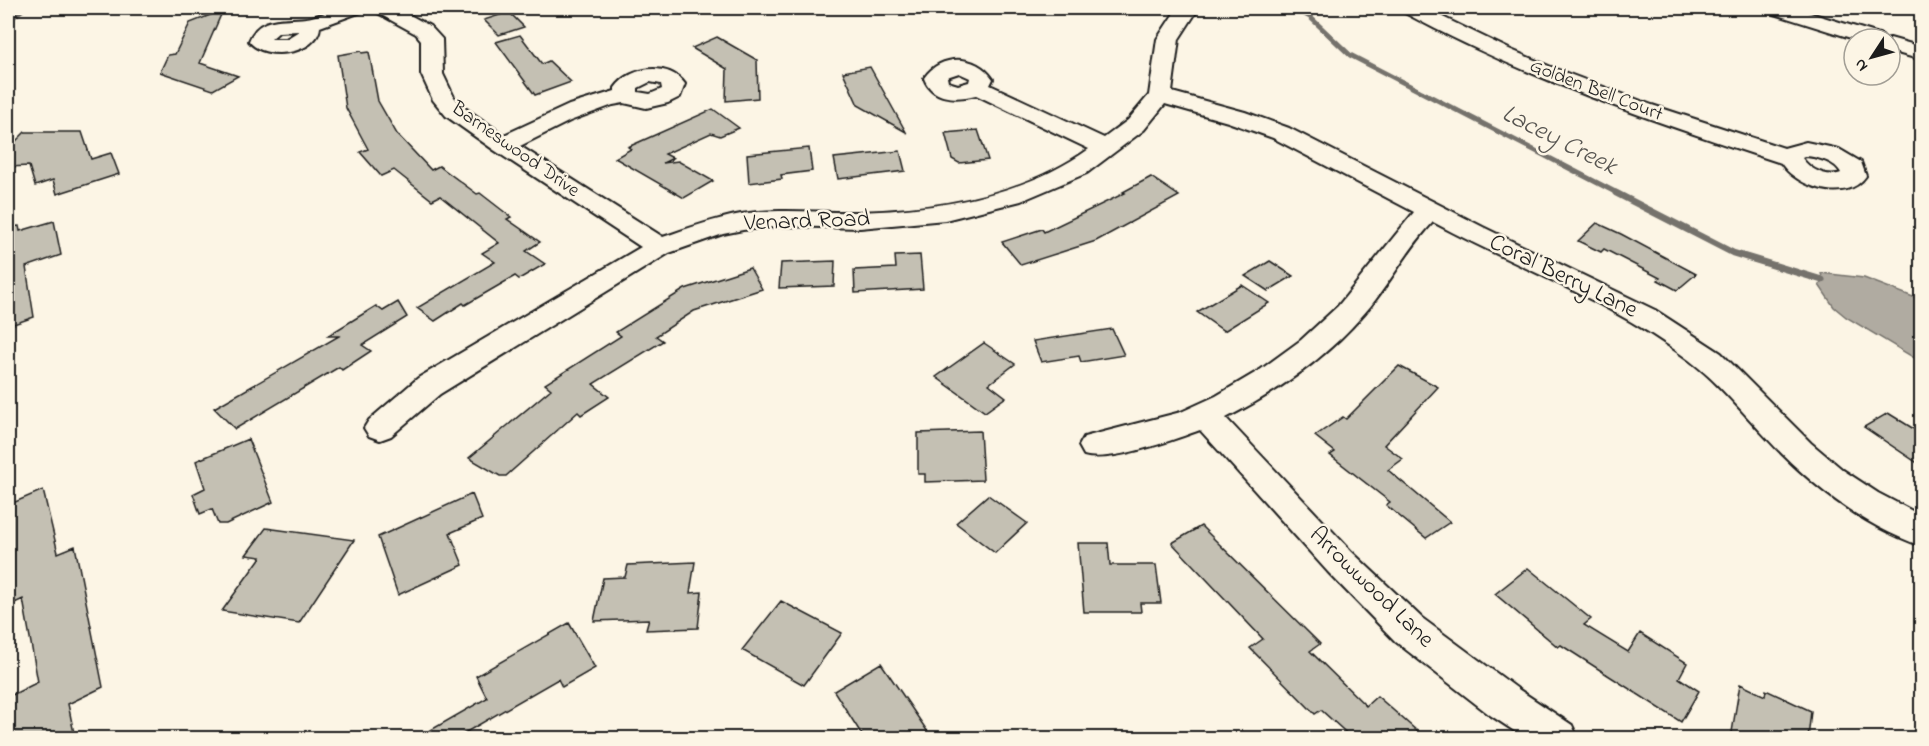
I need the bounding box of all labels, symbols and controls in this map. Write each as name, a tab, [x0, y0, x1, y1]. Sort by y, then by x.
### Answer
north arrow	[1842, 27, 1902, 87]
street label: Golden Bell Court	[1525, 52, 1667, 130]
text: N	[1848, 53, 1874, 76]
street label: Barneswood Drive	[444, 94, 585, 205]
water label: Lacey Creek	[1495, 96, 1625, 187]
street label: Venard Road	[742, 202, 871, 242]
street label: Coral Berry Lane	[1482, 226, 1644, 329]
street label: Arrowwood Lane	[1300, 519, 1442, 657]

